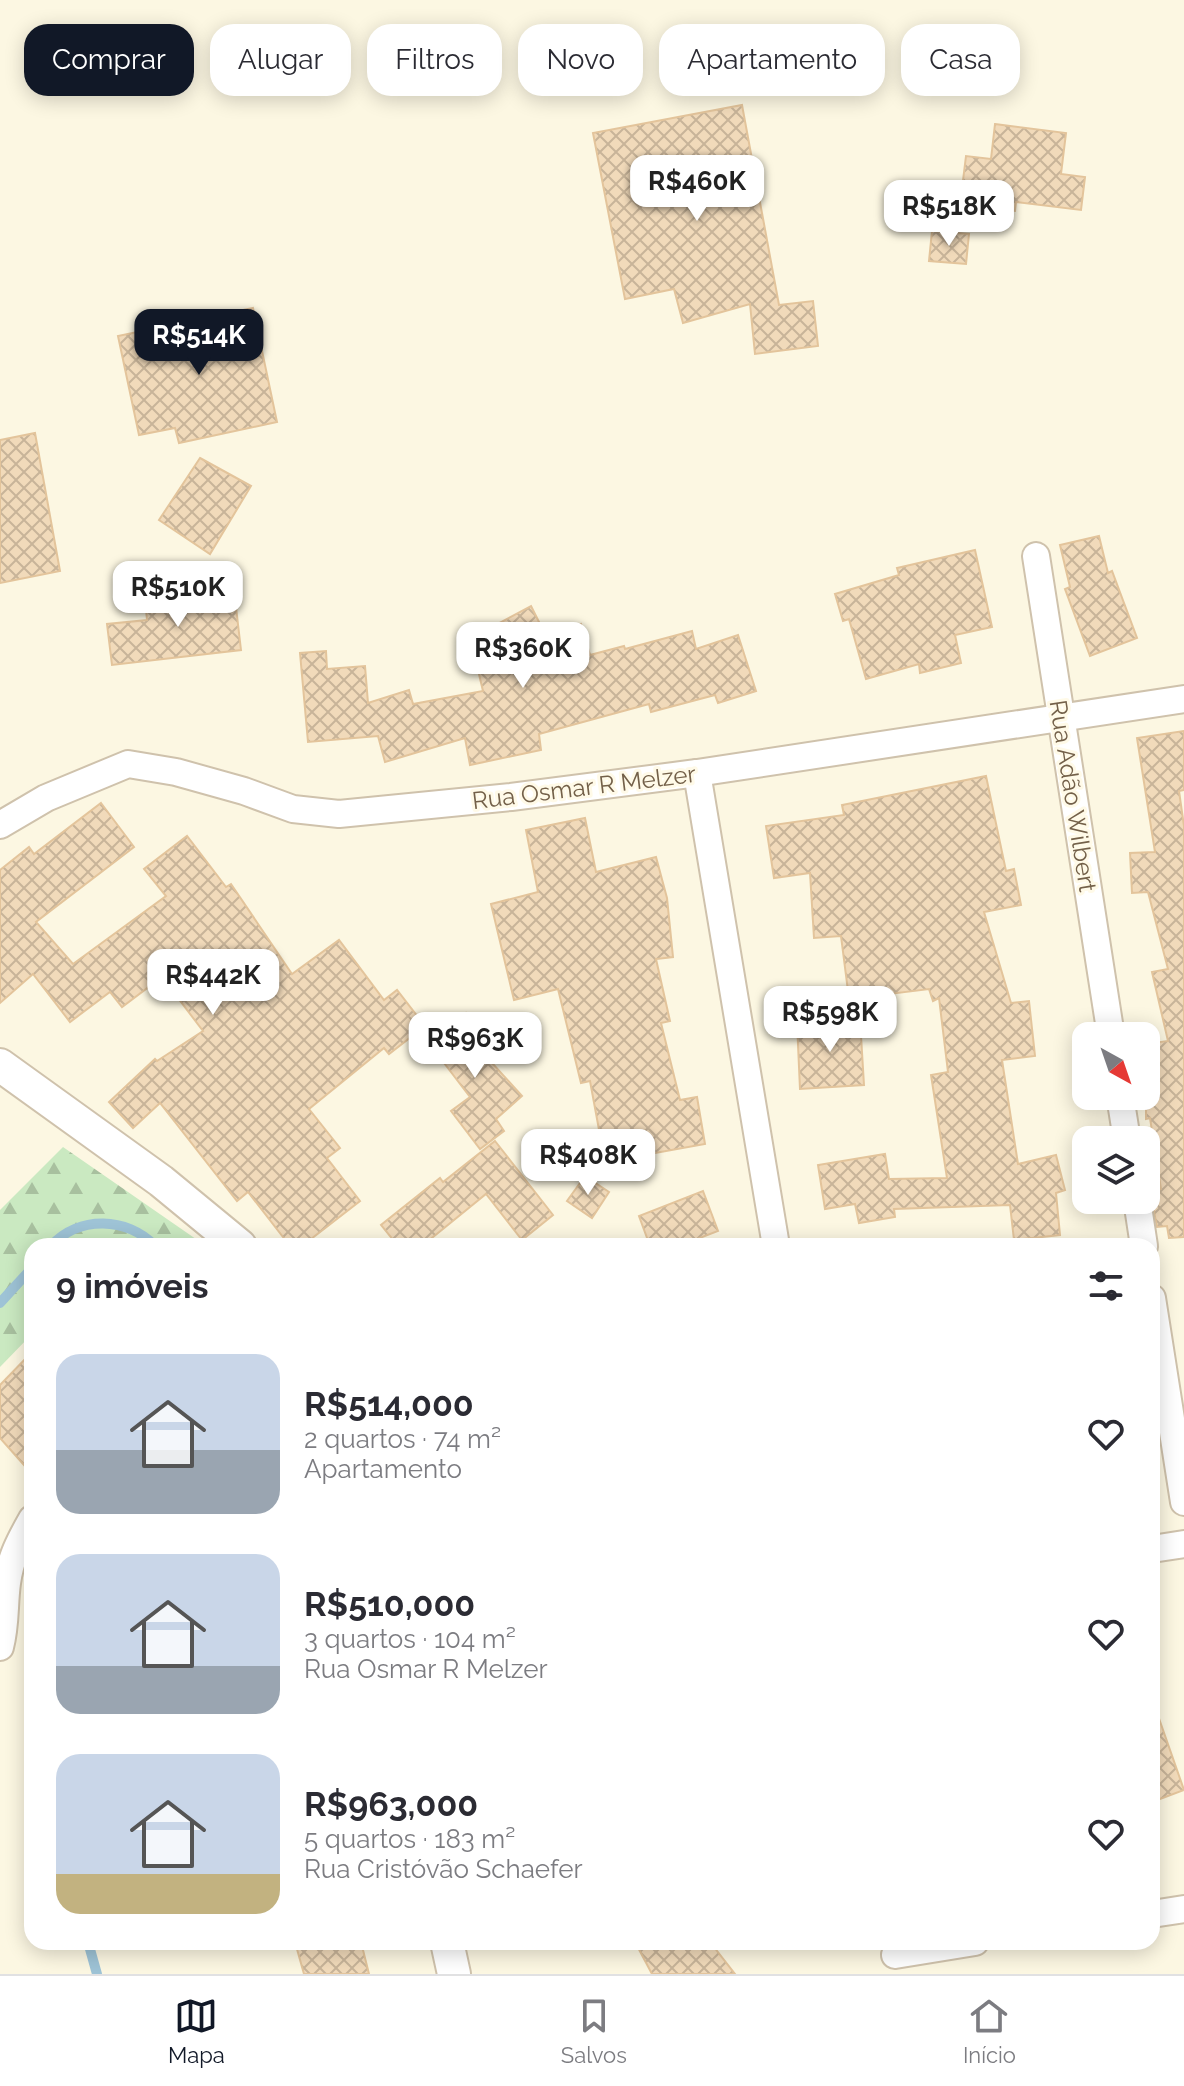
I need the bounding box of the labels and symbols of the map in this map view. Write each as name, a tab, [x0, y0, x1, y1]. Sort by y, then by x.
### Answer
pin: R$460K	[632, 155, 762, 223]
pin: R$518K	[884, 180, 1014, 248]
pin: R$514K	[134, 309, 264, 377]
pin: R$510K	[113, 561, 243, 629]
pin: R$360K	[458, 622, 588, 690]
street label: Rua Adão Wilbert	[1044, 698, 1102, 894]
street label: Rua Osmar R Melzer	[471, 759, 698, 815]
pin: R$442K	[148, 949, 278, 1017]
pin: R$598K	[765, 986, 895, 1054]
pin: R$963K	[410, 1012, 540, 1080]
north arrow	[1072, 1022, 1160, 1110]
pin: R$408K	[523, 1129, 653, 1197]

